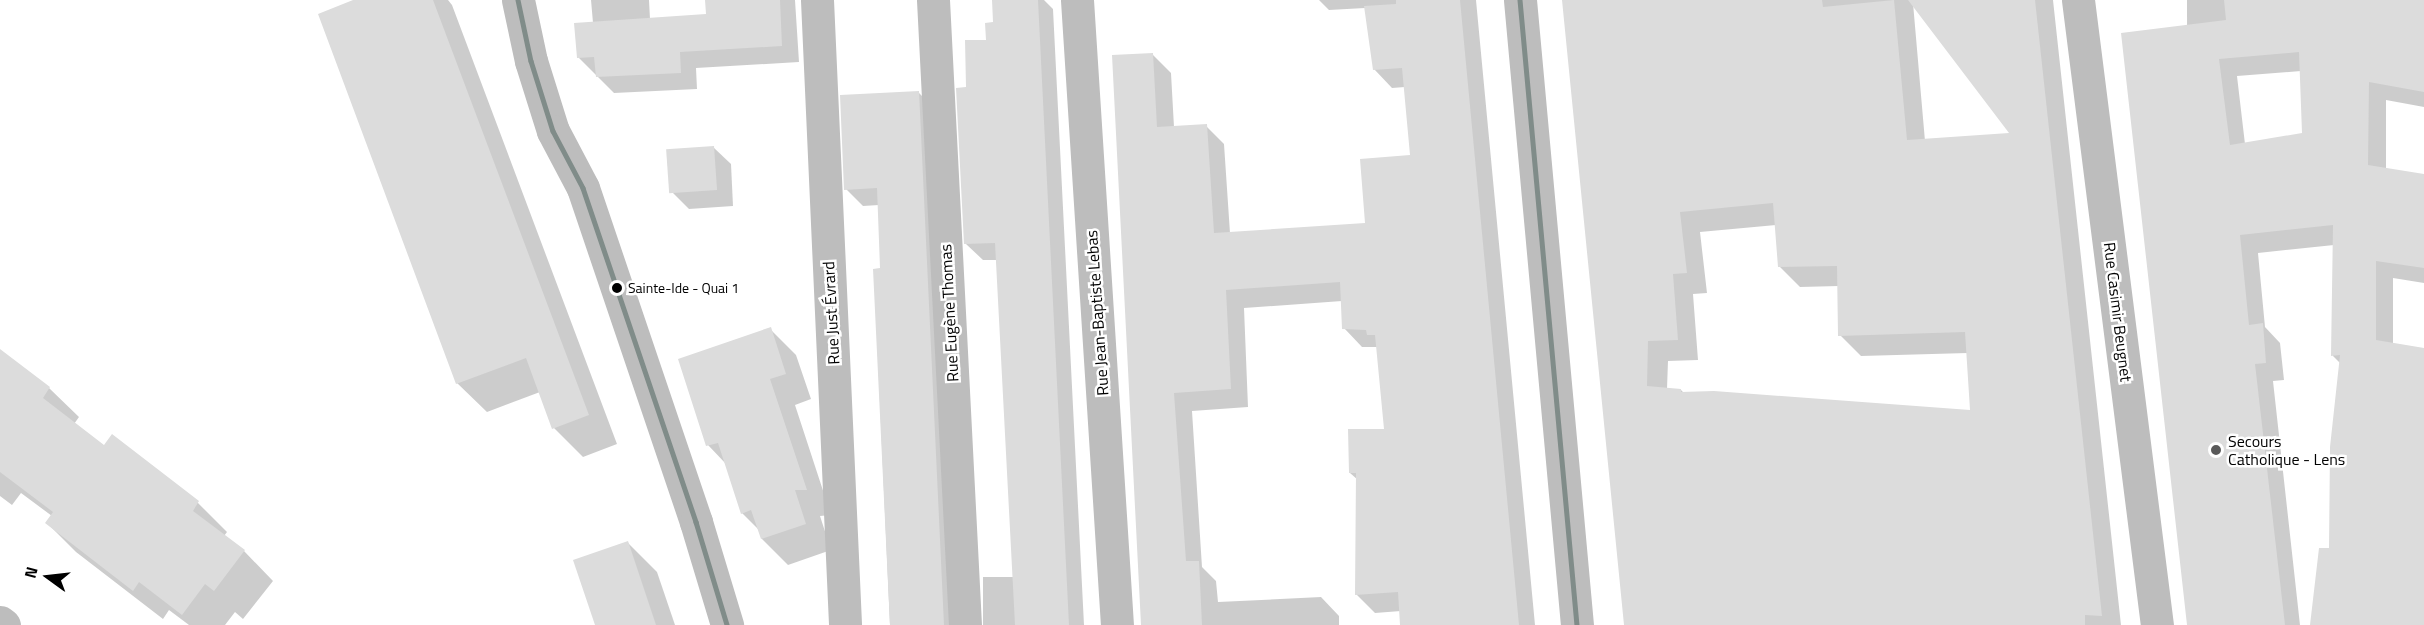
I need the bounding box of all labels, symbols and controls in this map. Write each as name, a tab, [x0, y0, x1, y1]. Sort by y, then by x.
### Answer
street label: Rue Jean-Baptiste Lebas	[1082, 230, 1112, 396]
street label: Rue Casimir Beugnet	[2100, 241, 2136, 383]
street label: Rue Eugène Thomas	[936, 244, 962, 382]
street label: Rue Just Évrard	[819, 261, 843, 365]
place label: Sainte-Ide - Quai 1	[628, 280, 739, 296]
marker: Sainte-Ide - Quai 1	[611, 282, 623, 294]
place label: Secours Catholique - Lens	[2228, 431, 2345, 469]
marker: Secours Catholique - Lens	[2209, 443, 2223, 457]
north arrow	[18, 547, 78, 607]
text: N	[18, 564, 44, 581]

